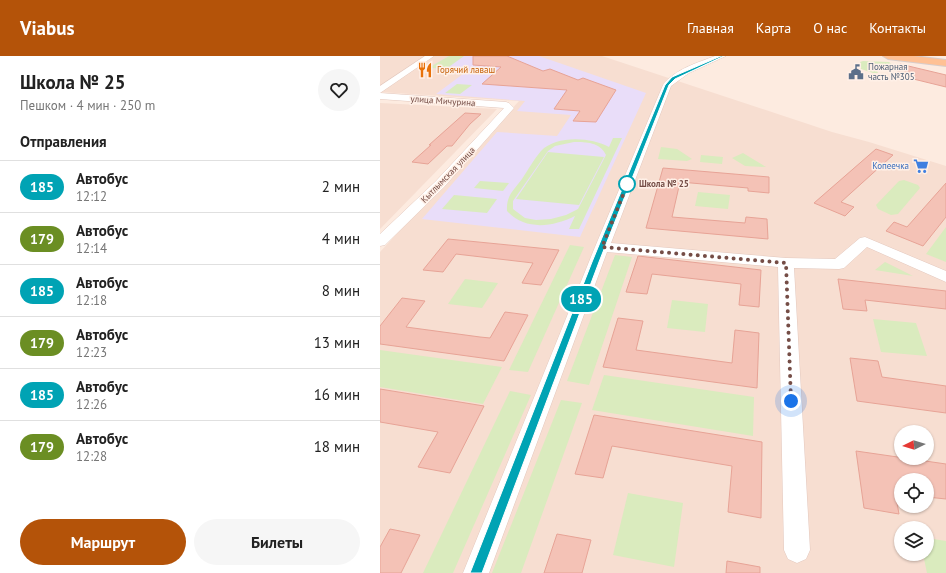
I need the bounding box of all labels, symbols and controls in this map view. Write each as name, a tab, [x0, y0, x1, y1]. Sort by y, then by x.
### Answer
text: Viabus	[20, 16, 74, 40]
text: Главная	[687, 19, 734, 37]
text: Карта	[756, 19, 791, 37]
text: О нас	[813, 19, 847, 37]
text: Контакты	[869, 19, 926, 37]
restaurant icon: Горячий лаваш	[416, 61, 434, 79]
place label: Пожарная часть №305	[868, 61, 915, 82]
public building icon: Пожарная часть №305	[847, 63, 865, 81]
place label: Горячий лаваш	[437, 64, 495, 75]
button: heart	[318, 69, 360, 111]
text: Школа № 25	[20, 70, 126, 94]
street label: улица Мичурина	[410, 93, 476, 108]
text: Пешком · 4 мин · 250 m	[20, 97, 155, 114]
text: Отправления	[20, 132, 107, 151]
street label: Кытлымская улица	[418, 144, 477, 205]
supermarket icon: Копеечка	[912, 157, 930, 175]
place label: Копеечка	[872, 160, 909, 171]
text: Автобус	[76, 169, 128, 188]
marker: Школа № 25	[618, 175, 636, 193]
text: 2 мин	[322, 177, 360, 196]
text: 185	[30, 178, 54, 196]
place label: Школа № 25	[639, 178, 689, 189]
text: 12:12	[76, 188, 107, 205]
text: Автобус	[76, 221, 128, 240]
text: 4 мин	[322, 229, 360, 248]
text: 179	[30, 230, 54, 248]
text: 12:14	[76, 240, 107, 257]
text: Автобус	[76, 273, 128, 292]
text: 8 мин	[322, 281, 360, 300]
text: 185	[30, 282, 54, 300]
line badge: 185	[558, 286, 604, 312]
text: 185	[569, 290, 593, 308]
text: 12:18	[76, 292, 107, 309]
text: Автобус	[76, 325, 128, 344]
text: 13 мин	[314, 333, 360, 352]
text: 179	[30, 334, 54, 352]
text: 12:23	[76, 344, 107, 361]
text: Автобус	[76, 377, 128, 396]
text: 16 мин	[314, 385, 360, 404]
text: 185	[30, 386, 54, 404]
your location	[781, 391, 801, 411]
text: 12:26	[76, 396, 107, 413]
north arrow	[894, 425, 934, 465]
map controls	[894, 425, 934, 561]
text: Автобус	[76, 429, 128, 448]
text: 18 мин	[314, 437, 360, 456]
text: 179	[30, 438, 54, 456]
text: 12:28	[76, 448, 107, 465]
button: locate	[894, 473, 934, 513]
button: Маршрут	[20, 519, 186, 565]
button: Билеты	[194, 519, 360, 565]
button: layers	[894, 521, 934, 561]

